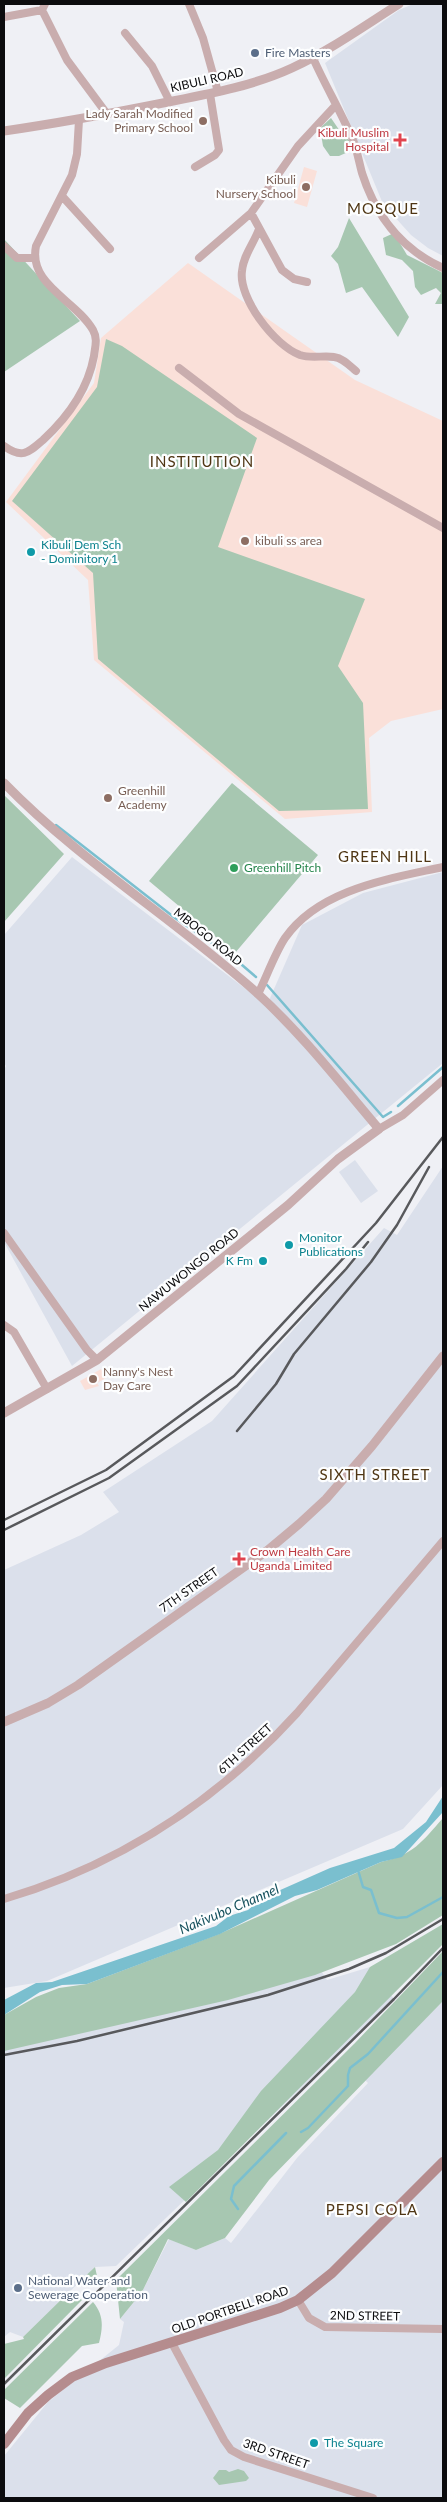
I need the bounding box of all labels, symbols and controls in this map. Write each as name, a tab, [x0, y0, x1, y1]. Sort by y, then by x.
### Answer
place label: Fire Masters	[265, 45, 330, 60]
marker: Fire Masters	[249, 47, 261, 59]
street label: KIBULI ROAD	[169, 64, 245, 95]
place label: Lady Sarah Modified Primary School	[86, 106, 193, 135]
marker: Lady Sarah Modified Primary School	[197, 115, 209, 127]
place label: Kibuli Muslim Hospital	[317, 125, 389, 154]
marker: Kibuli Muslim Hospital	[393, 133, 407, 147]
place label: Kibuli Nursery School	[216, 172, 296, 201]
marker: Kibuli Nursery School	[300, 181, 312, 193]
district label: MOSQUE	[347, 199, 419, 217]
district label: INSTITUTION	[150, 452, 254, 470]
place label: kibuli ss area	[255, 533, 322, 548]
marker: kibuli ss area	[239, 535, 251, 547]
place label: Kibuli Dem Sch - Dominitory 1	[41, 537, 121, 566]
marker: Kibuli Dem Sch - Dominitory 1	[25, 546, 37, 558]
place label: Greenhill Academy	[118, 783, 167, 812]
marker: Greenhill Academy	[102, 792, 114, 804]
district label: GREEN HILL	[338, 847, 432, 865]
place label: Greenhill Pitch	[244, 860, 321, 875]
marker: Greenhill Pitch	[228, 862, 240, 874]
street label: MBOGO ROAD	[171, 904, 246, 969]
street label: NAWUWONGO ROAD	[136, 1225, 242, 1315]
place label: Monitor Publications	[299, 1230, 363, 1259]
marker: Monitor Publications	[283, 1239, 295, 1251]
place label: K Fm	[226, 1253, 253, 1268]
marker: K Fm	[257, 1255, 269, 1267]
place label: Nanny's Nest Day Care	[103, 1364, 173, 1393]
marker: Nanny's Nest Day Care	[87, 1373, 99, 1385]
district label: SIXTH STREET	[320, 1465, 430, 1483]
place label: Crown Health Care Uganda Limited	[250, 1544, 351, 1573]
marker: Crown Health Care Uganda Limited	[232, 1552, 246, 1566]
street label: 7TH STREET	[156, 1564, 221, 1615]
street label: 6TH STREET	[214, 1720, 275, 1777]
water label: Nakivubo Channel	[176, 1880, 281, 1937]
district label: PEPSI COLA	[326, 2200, 418, 2218]
place label: National Water and Sewerage Cooperation	[28, 2273, 148, 2302]
marker: National Water and Sewerage Cooperation	[12, 2282, 24, 2294]
street label: OLD PORTBELL ROAD	[169, 2282, 290, 2337]
street label: 2ND STREET	[330, 2307, 400, 2324]
street label: 3RD STREET	[241, 2435, 311, 2472]
place label: The Square	[324, 2435, 383, 2450]
marker: The Square	[308, 2437, 320, 2449]

